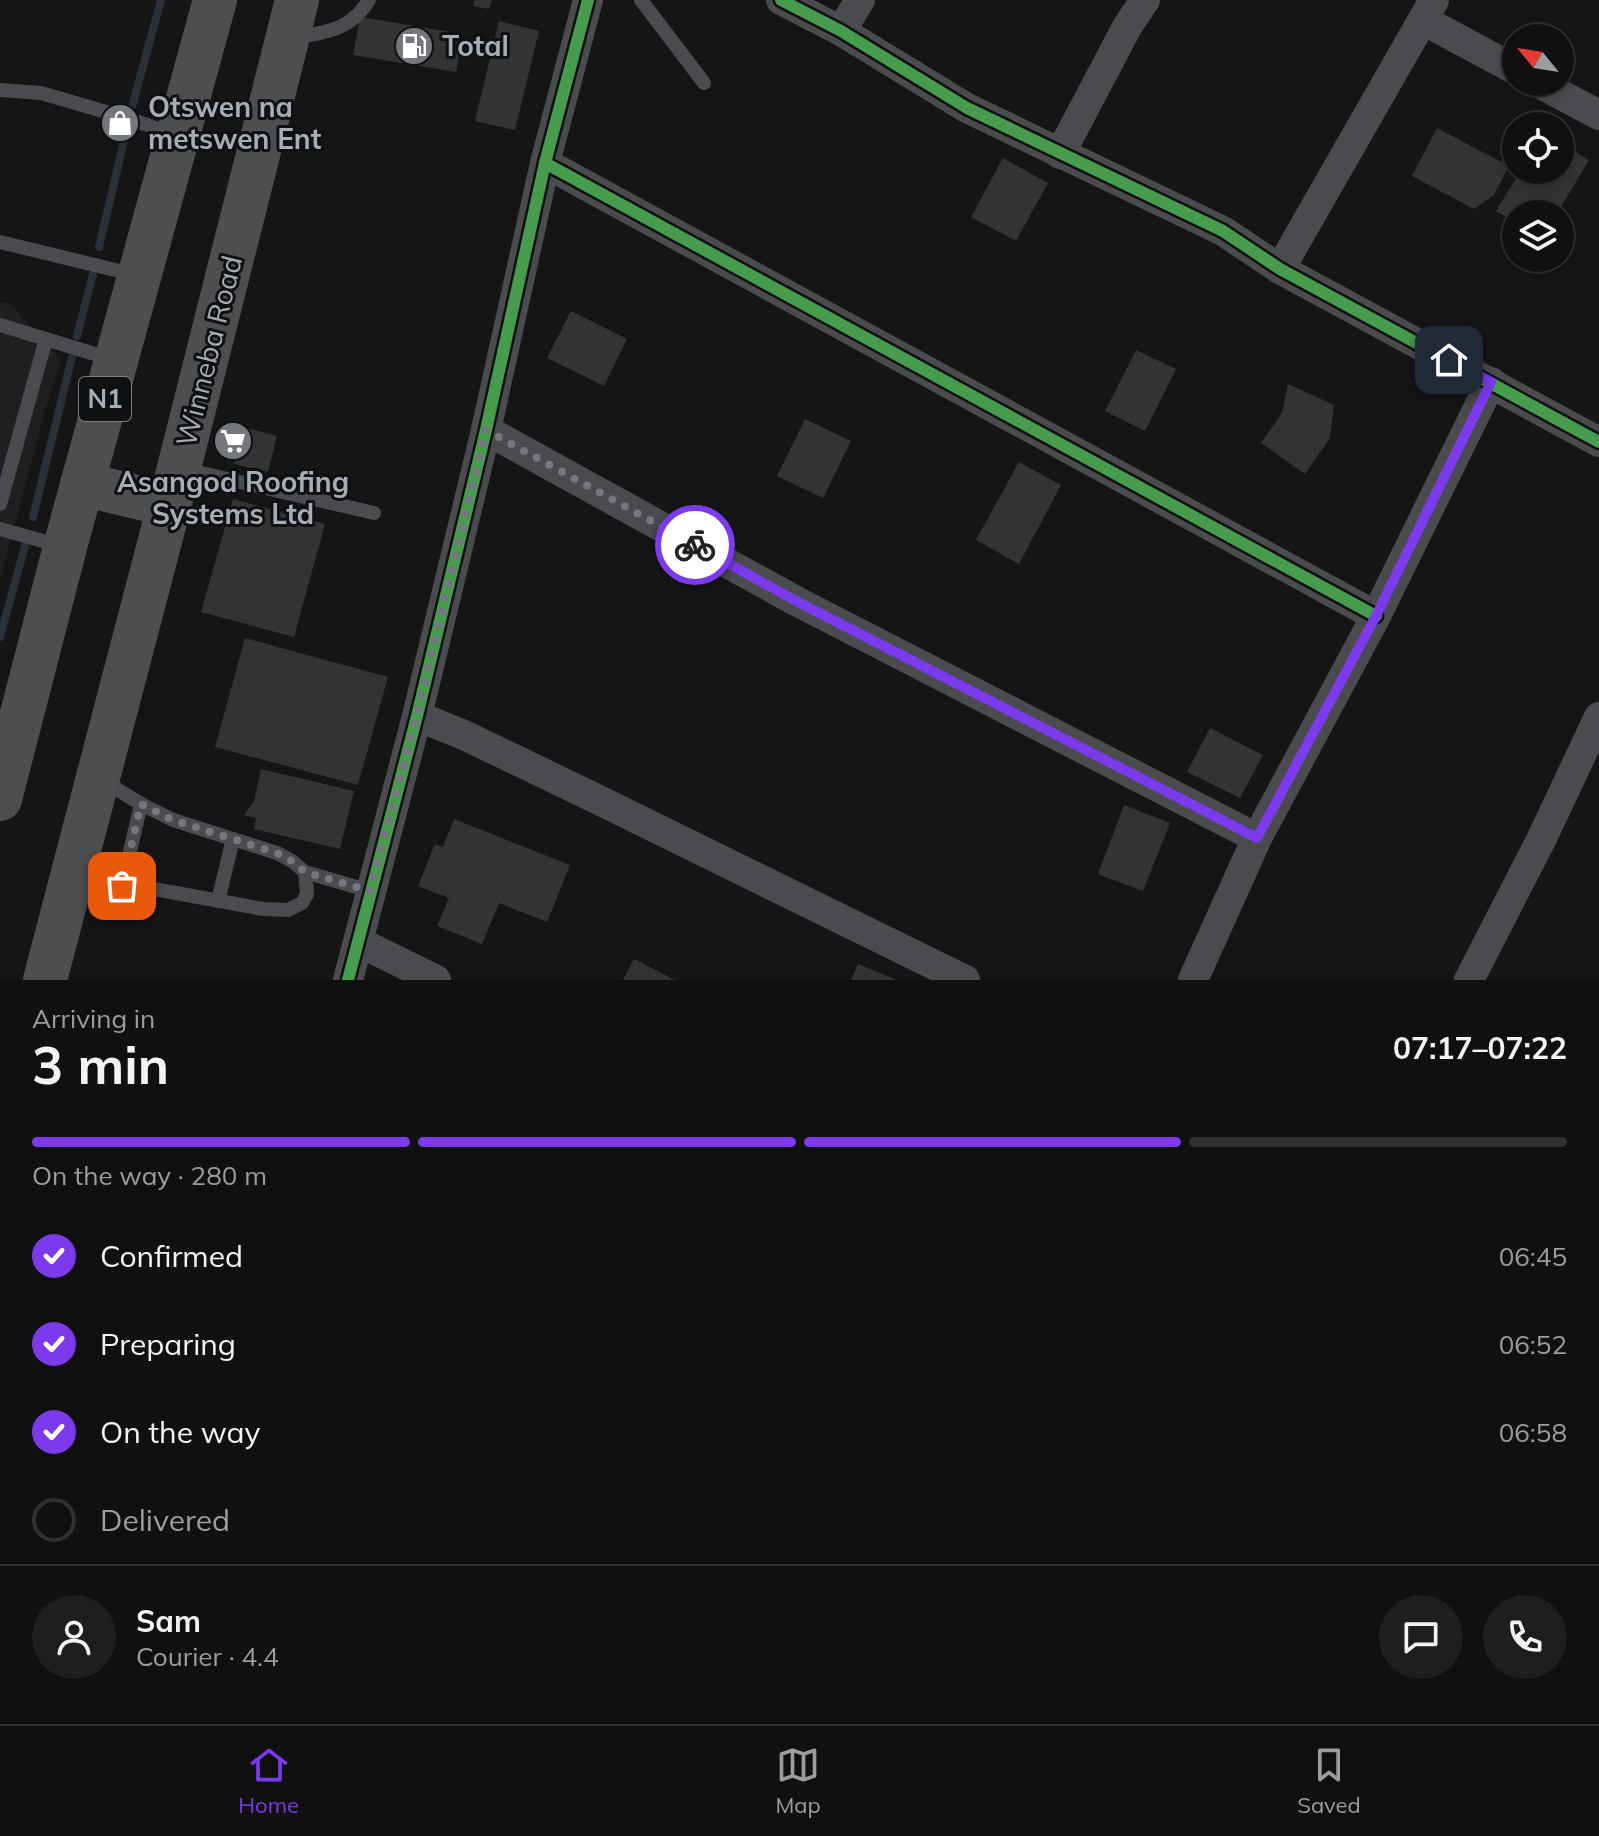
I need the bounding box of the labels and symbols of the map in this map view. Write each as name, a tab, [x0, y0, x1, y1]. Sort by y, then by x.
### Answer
north arrow	[1502, 24, 1574, 96]
fuel station icon: Total	[393, 25, 435, 67]
place label: Total	[442, 28, 509, 63]
place label: Otswen na metswen Ent	[148, 89, 322, 156]
shop icon: Otswen na metswen Ent	[99, 102, 141, 144]
street label: Winneba Road	[168, 252, 249, 450]
pin	[1415, 326, 1483, 394]
road number: N1	[79, 377, 131, 421]
supermarket icon: Asangod Roofing Systems Ltd	[212, 420, 254, 462]
place label: Asangod Roofing Systems Ltd	[117, 464, 349, 531]
courier	[655, 505, 735, 585]
pin	[88, 852, 156, 920]

